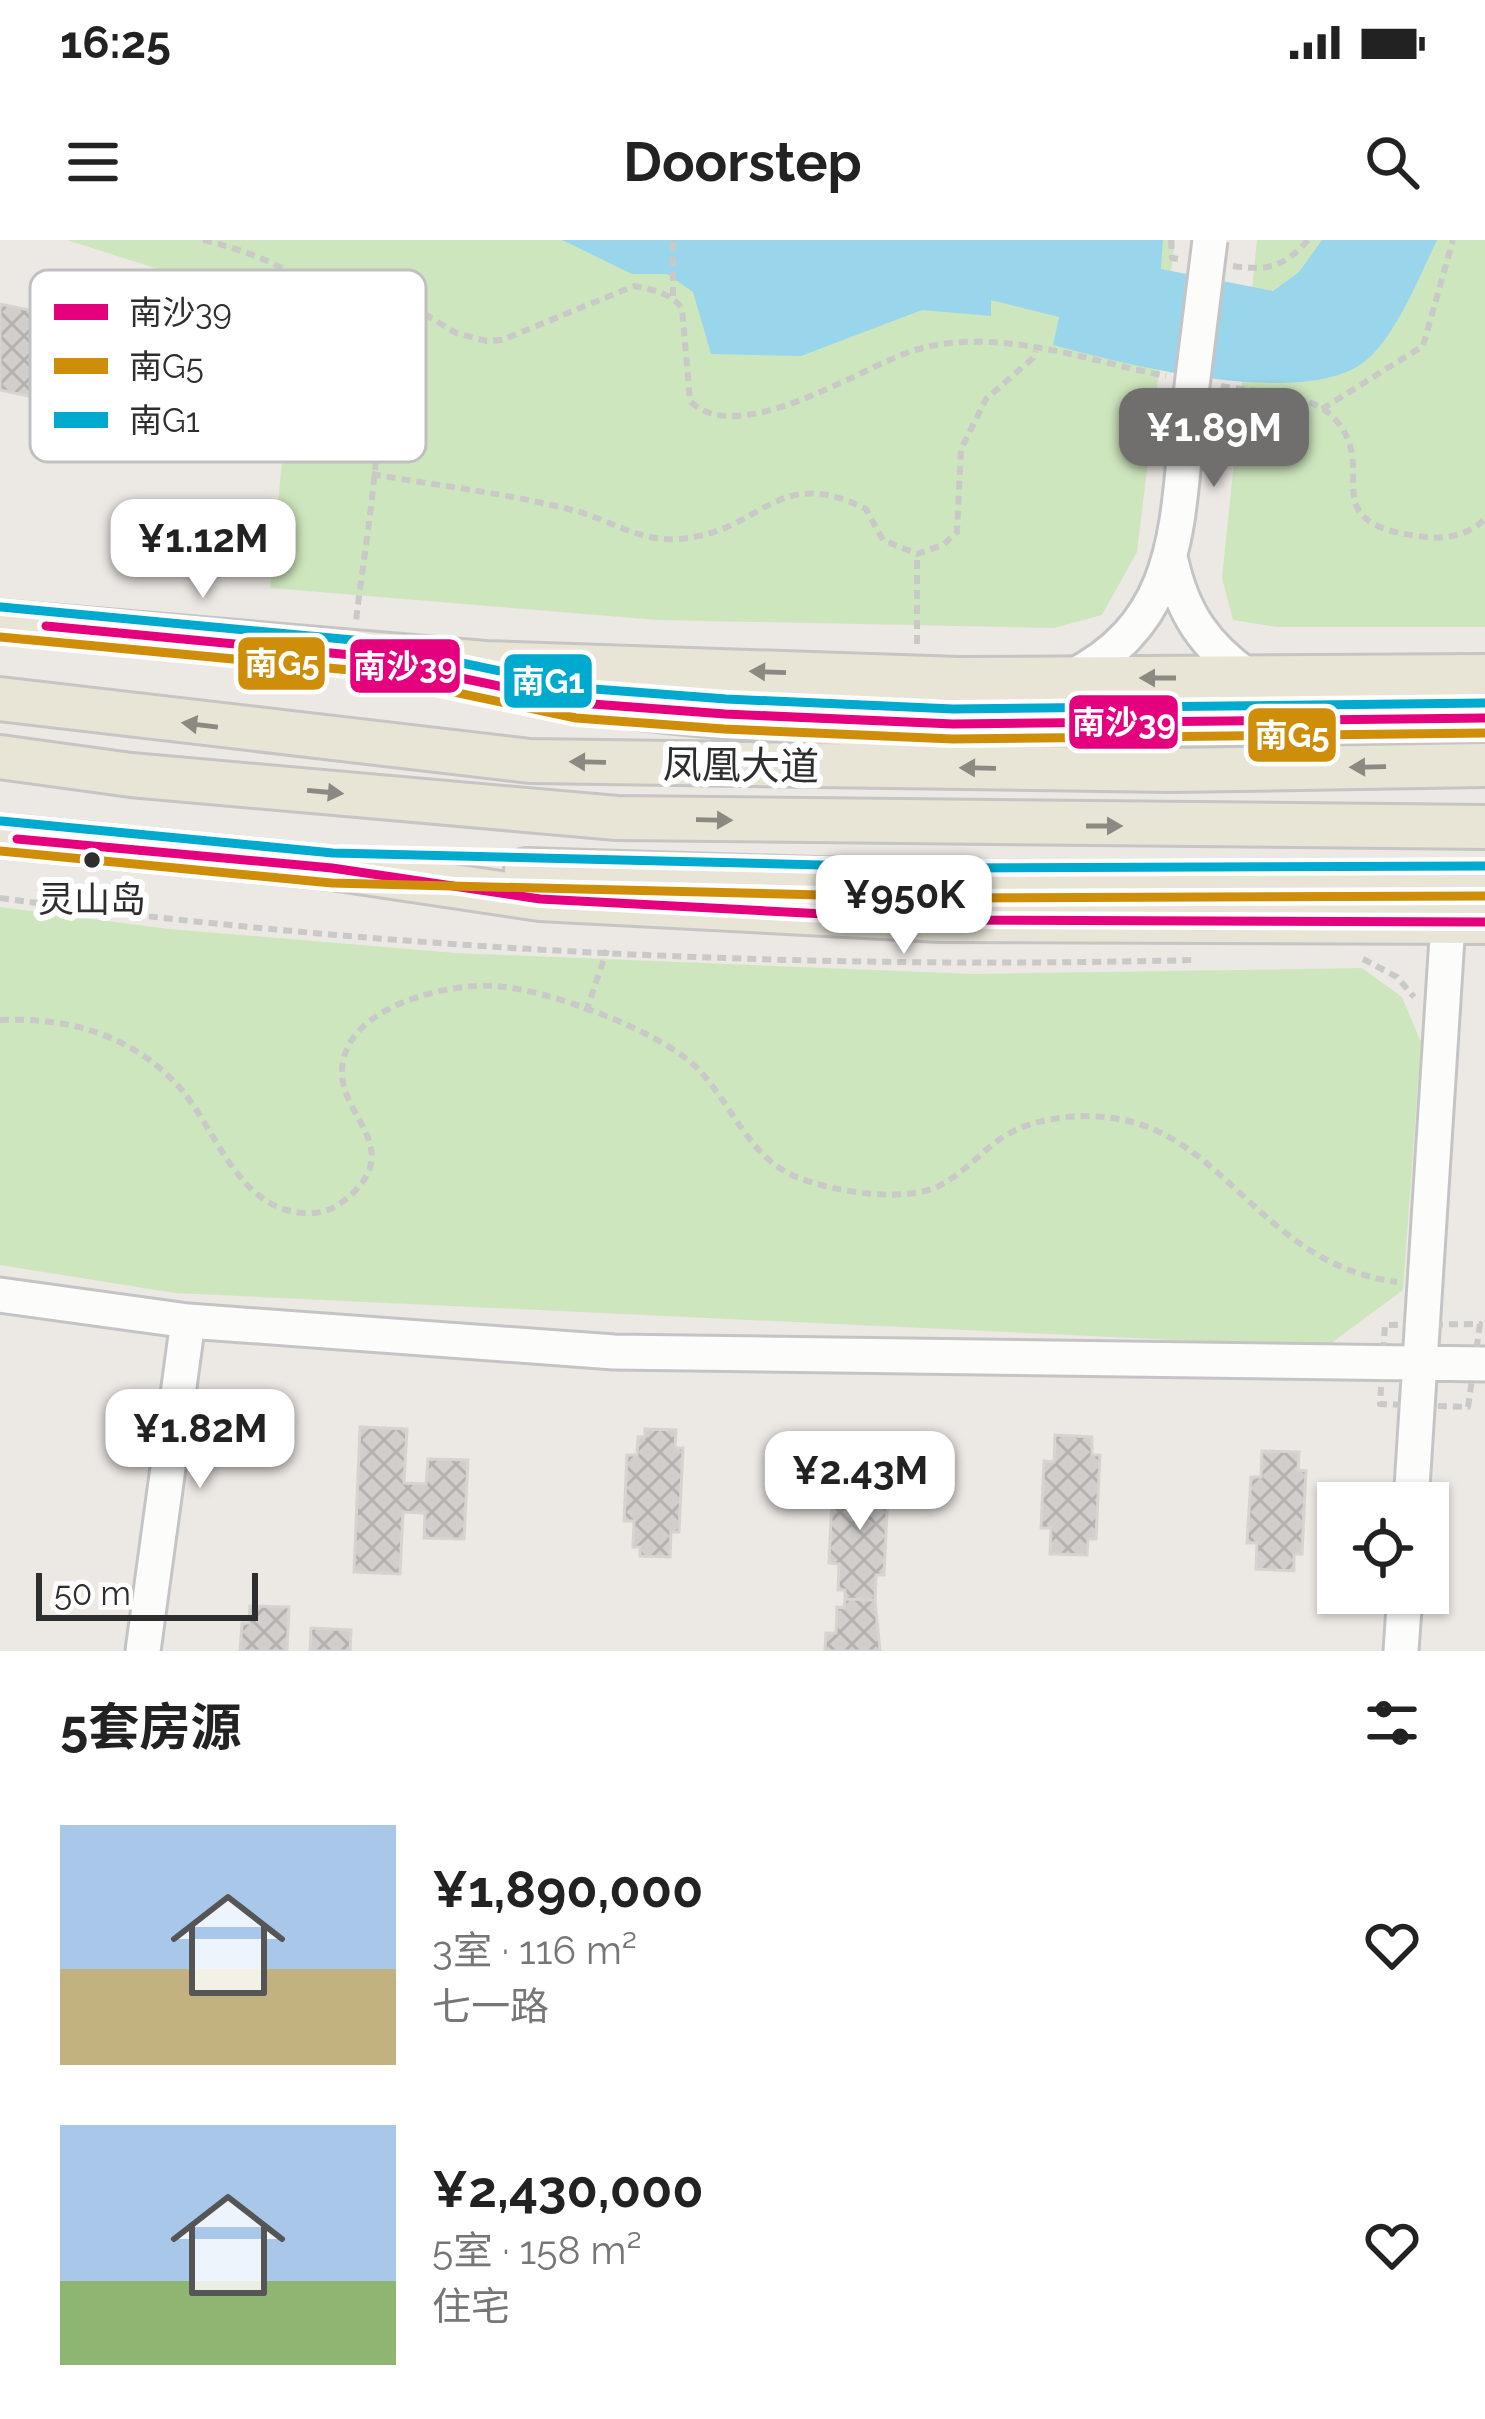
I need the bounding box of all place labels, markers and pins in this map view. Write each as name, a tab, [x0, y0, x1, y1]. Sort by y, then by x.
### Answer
pin: ¥1.89M	[1116, 388, 1312, 490]
pin: ¥1.12M	[105, 499, 301, 601]
marker: 灵山岛	[81, 849, 103, 871]
pin: ¥950K	[820, 855, 988, 957]
place label: 灵山岛	[38, 878, 146, 920]
pin: ¥1.82M	[102, 1389, 298, 1491]
pin: ¥2.43M	[762, 1431, 958, 1533]

